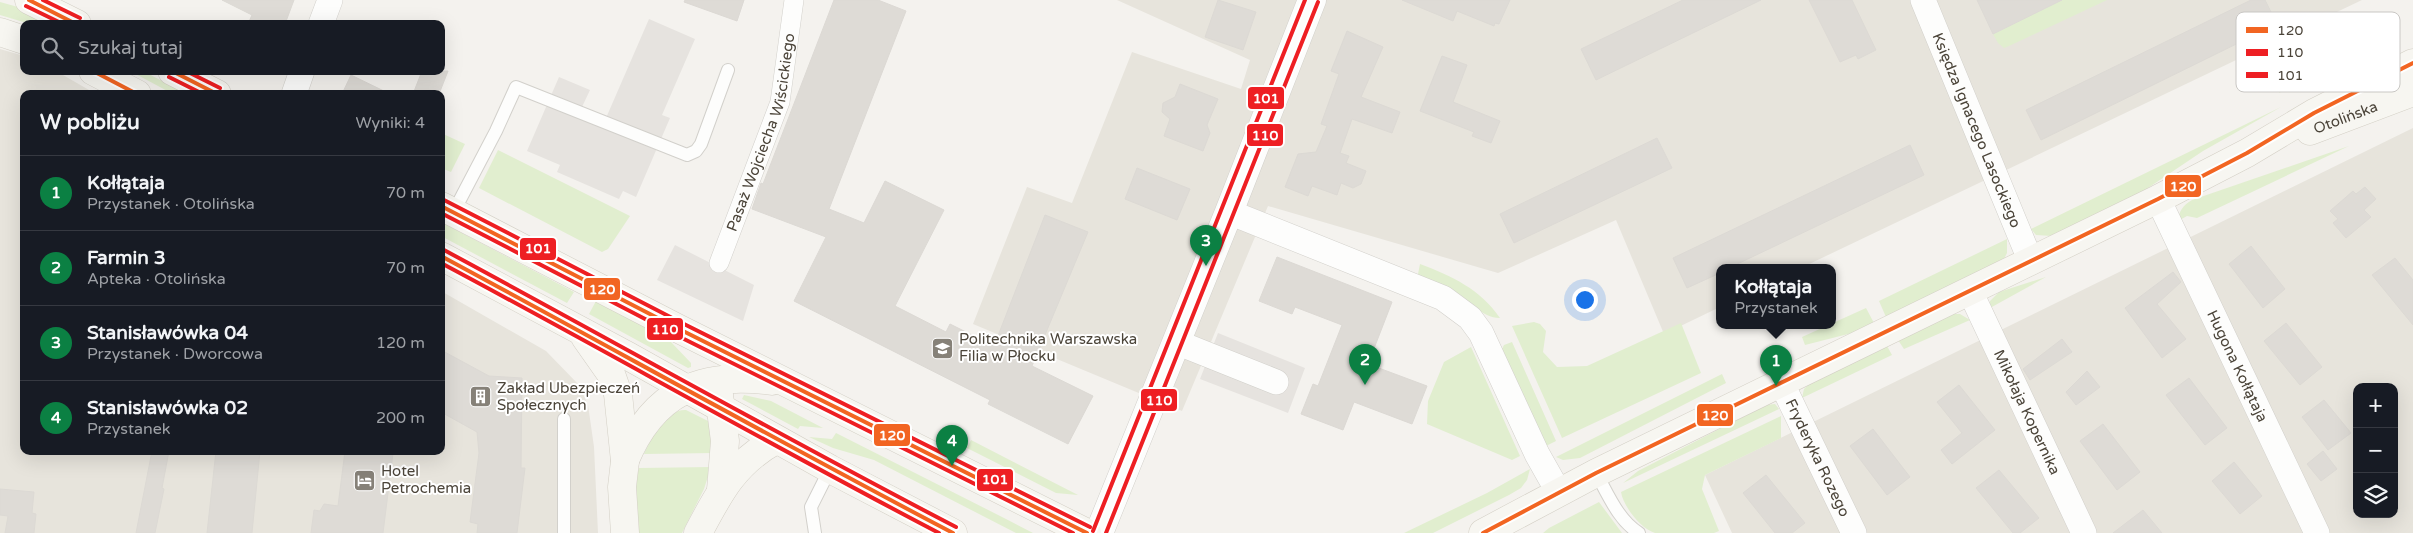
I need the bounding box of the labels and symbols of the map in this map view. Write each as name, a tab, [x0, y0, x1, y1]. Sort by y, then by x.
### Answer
legend	[2236, 12, 2400, 92]
text: 120	[2277, 22, 2304, 39]
street label: Księdza Ignacego Lasockiego	[1929, 30, 2025, 231]
street label: Pasaż Wojciecha Wiścickiego	[723, 32, 798, 234]
text: 110	[2277, 44, 2304, 61]
text: 101	[2277, 67, 2303, 84]
line badge: 101	[1247, 86, 1285, 110]
text: 101	[1253, 90, 1279, 107]
street label: Otolińska	[2311, 97, 2380, 138]
line badge: 110	[1246, 123, 1284, 147]
text: 110	[1252, 127, 1278, 144]
line badge: 120	[2164, 174, 2202, 198]
text: 120	[2170, 178, 2196, 195]
pin: 3	[1190, 225, 1222, 266]
line badge: 101	[519, 237, 557, 261]
text: 101	[525, 240, 551, 257]
line badge: 120	[583, 277, 621, 301]
text: 120	[589, 281, 615, 298]
your location	[1572, 287, 1598, 313]
street label: Hugona Kołłątaja	[2203, 307, 2272, 425]
line badge: 110	[646, 317, 684, 341]
text: 110	[652, 321, 678, 338]
place label: Politechnika Warszawska Filia w Płocku	[959, 330, 1137, 365]
school or university icon: Politechnika Warszawska Filia w Płocku	[931, 336, 955, 360]
pin: 2	[1349, 344, 1381, 385]
pin: 1	[1760, 345, 1792, 386]
street label: Mikołaja Kopernika	[1990, 347, 2064, 478]
place label: Zakład Ubezpieczeń Społecznych	[497, 379, 640, 414]
building icon: Zakład Ubezpieczeń Społecznych	[469, 385, 493, 409]
line badge: 110	[1140, 388, 1178, 412]
text: 110	[1146, 392, 1172, 409]
street label: Fryderyka Rozego	[1782, 396, 1854, 520]
line badge: 120	[1696, 403, 1734, 427]
text: 120	[1702, 407, 1728, 424]
line badge: 120	[873, 423, 911, 447]
pin: 4	[936, 425, 968, 466]
text: 120	[879, 427, 905, 444]
place label: Hotel Petrochemia	[381, 462, 471, 497]
hotel icon: Hotel Petrochemia	[353, 468, 377, 492]
line badge: 101	[976, 468, 1014, 492]
text: 101	[982, 471, 1008, 488]

